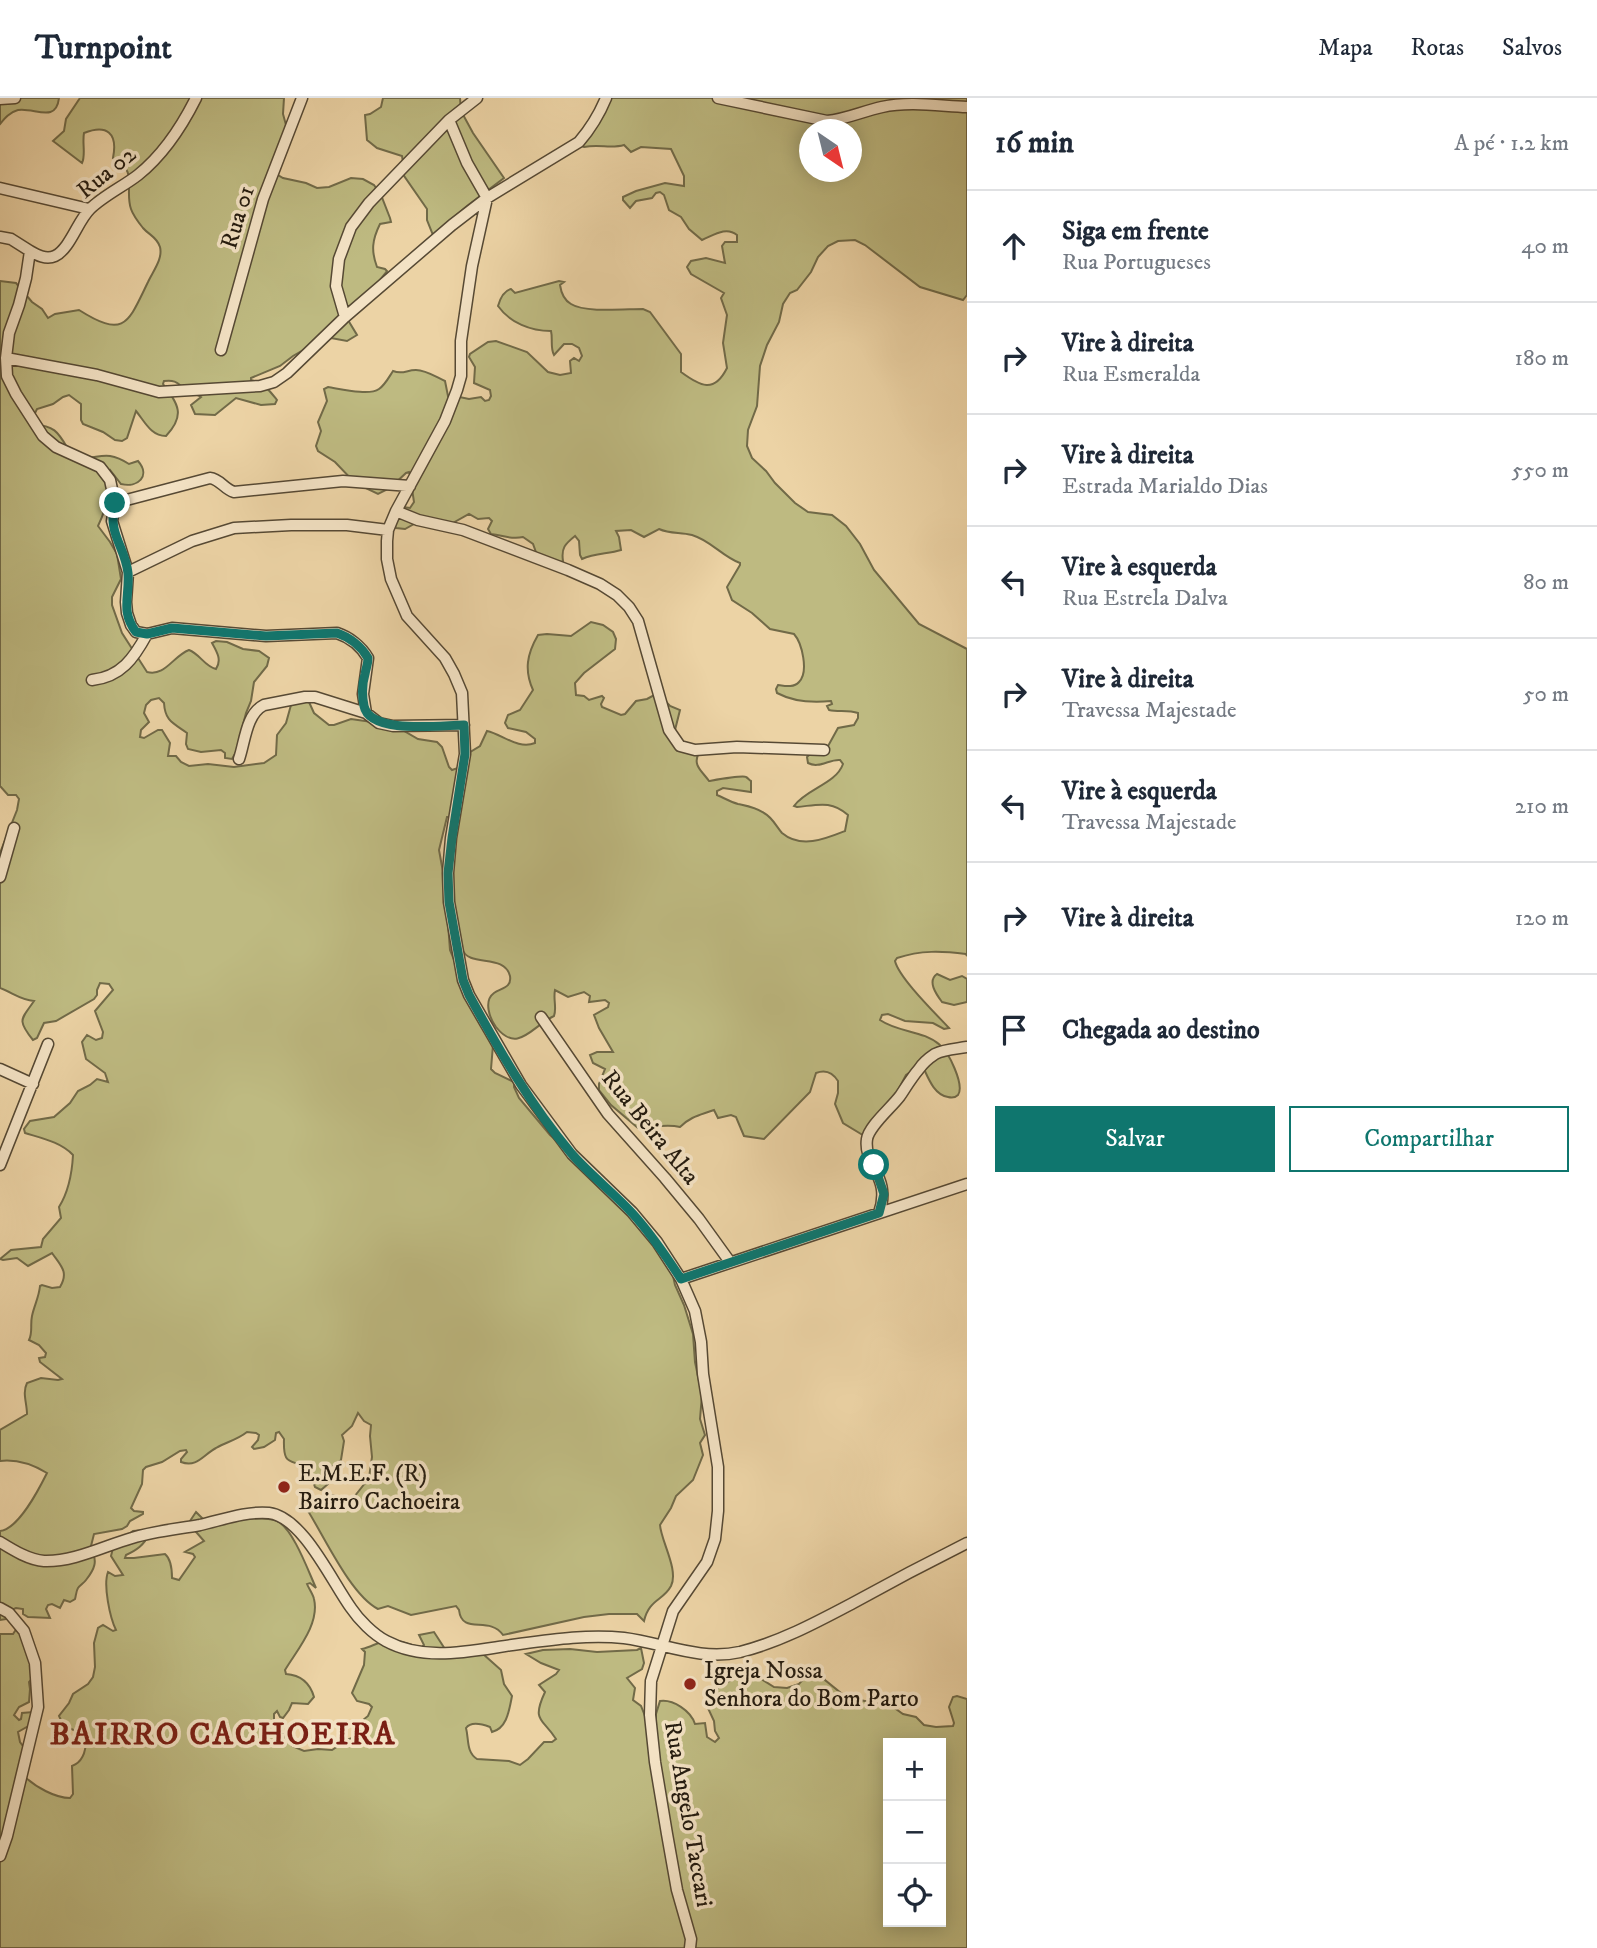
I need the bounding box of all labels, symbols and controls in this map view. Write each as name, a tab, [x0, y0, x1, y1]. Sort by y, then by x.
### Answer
text: Turnpoint	[35, 28, 172, 69]
text: Mapa	[1318, 33, 1373, 63]
text: Rotas	[1411, 33, 1464, 63]
text: Salvos	[1502, 33, 1562, 63]
north arrow	[799, 119, 862, 182]
text: 16 min	[995, 125, 1074, 162]
text: A pé · 1.2 km	[1454, 129, 1569, 158]
street label: Rua 02	[71, 140, 142, 206]
street label: Rua 01	[214, 182, 262, 253]
text: Siga em frente	[1062, 215, 1209, 248]
icon: ahead	[995, 227, 1033, 265]
text: 40 m	[1521, 232, 1569, 261]
text: Rua Portugueses	[1062, 248, 1211, 277]
text: Vire à direita	[1062, 327, 1194, 360]
icon: right	[995, 339, 1033, 377]
text: 180 m	[1514, 344, 1569, 373]
text: Rua Esmeralda	[1062, 360, 1200, 389]
text: Vire à direita	[1062, 439, 1194, 472]
icon: right	[995, 451, 1033, 489]
text: 550 m	[1512, 456, 1569, 485]
text: Estrada Marialdo Dias	[1062, 472, 1268, 501]
route end	[99, 487, 130, 518]
text: Vire à esquerda	[1062, 551, 1217, 584]
icon: left	[995, 563, 1033, 601]
text: 80 m	[1523, 568, 1569, 597]
text: Rua Estrela Dalva	[1062, 584, 1228, 613]
text: Vire à direita	[1062, 663, 1194, 696]
icon: right	[995, 675, 1033, 713]
text: 50 m	[1523, 680, 1569, 709]
text: Travessa Majestade	[1062, 696, 1237, 725]
text: Vire à esquerda	[1062, 775, 1217, 808]
icon: left	[995, 787, 1033, 825]
text: 210 m	[1515, 792, 1569, 821]
text: Travessa Majestade	[1062, 808, 1237, 837]
icon: right	[995, 899, 1033, 937]
text: Vire à direita	[1062, 902, 1194, 935]
text: 120 m	[1515, 904, 1569, 933]
icon: arrive	[995, 1011, 1033, 1049]
text: Chegada ao destino	[1062, 1014, 1260, 1047]
street label: Rua Beira Alta	[595, 1064, 706, 1192]
button: Salvar	[995, 1106, 1275, 1172]
button: Compartilhar	[1289, 1106, 1569, 1172]
route start	[858, 1149, 889, 1180]
place label: E.M.E.F. (R) Bairro Cachoeira	[298, 1459, 461, 1517]
marker: E.M.E.F. (R) Bairro Cachoeira	[276, 1479, 292, 1495]
place label: Igreja Nossa Senhora do Bom Parto	[704, 1656, 919, 1714]
marker: Igreja Nossa Senhora do Bom Parto	[682, 1676, 698, 1692]
district label: BAIRRO CACHOEIRA	[50, 1715, 396, 1755]
street label: Rua Angelo Taccari	[657, 1719, 719, 1910]
map controls	[883, 1738, 946, 1927]
button: +	[883, 1738, 946, 1801]
button: −	[883, 1801, 946, 1864]
button: locate	[883, 1864, 946, 1927]

